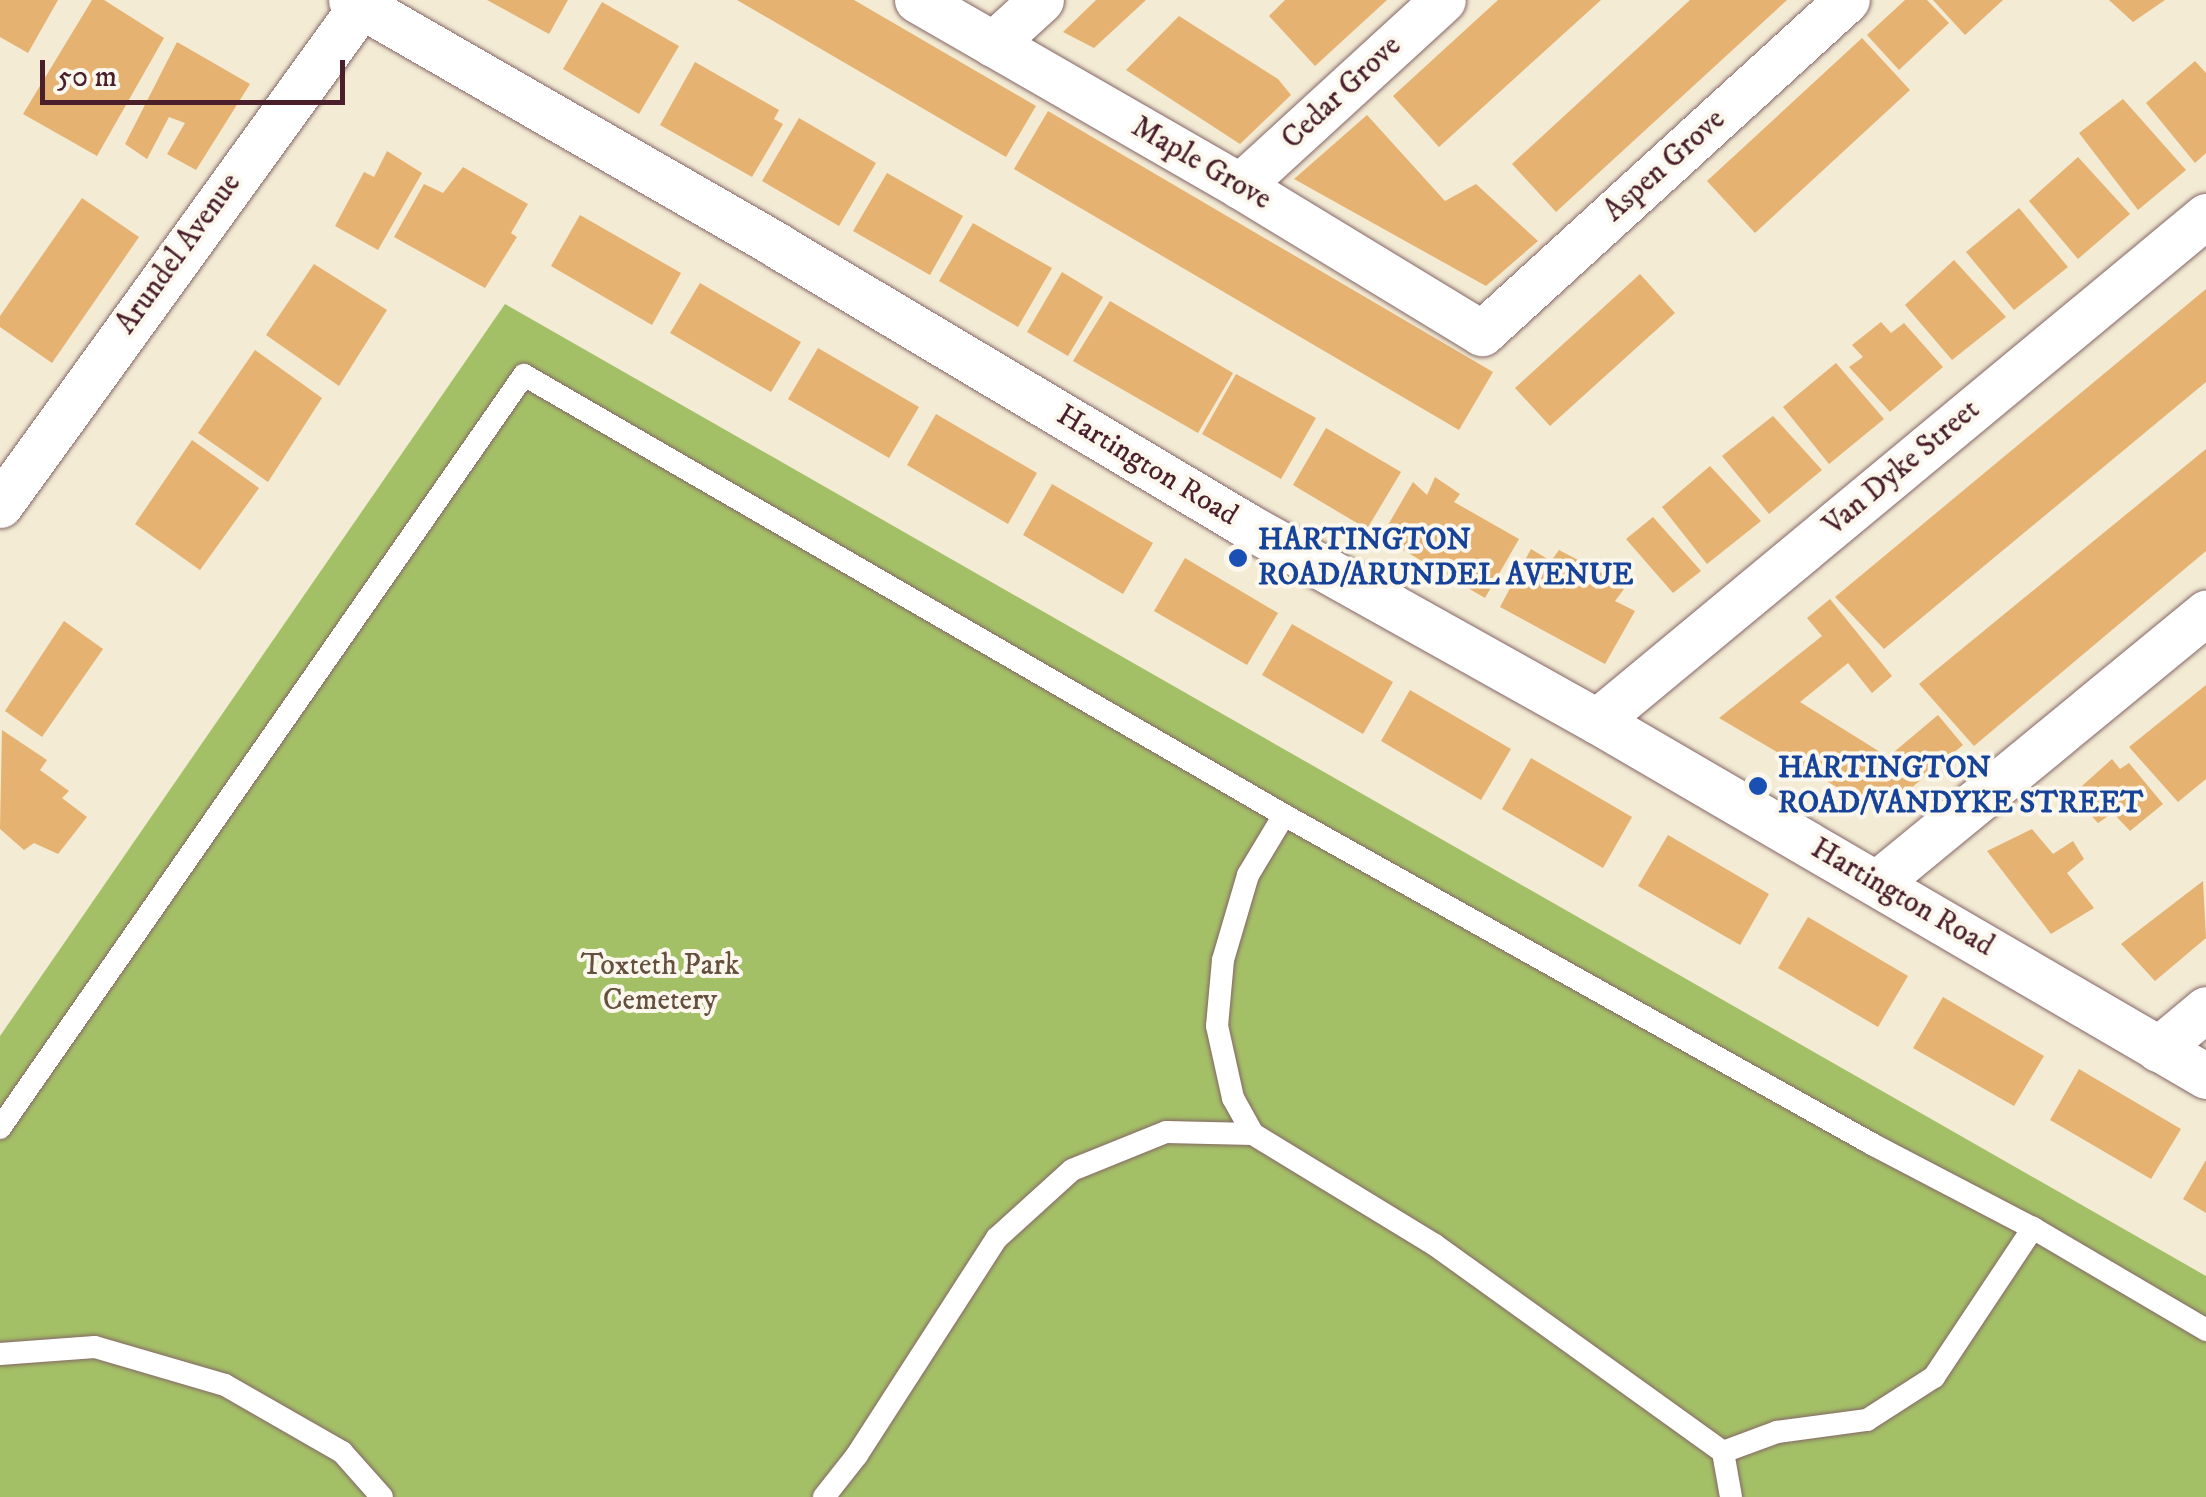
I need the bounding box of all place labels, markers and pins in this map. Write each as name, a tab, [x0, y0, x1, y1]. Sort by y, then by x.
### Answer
place label: HARTINGTON ROAD/ARUNDEL AVENUE	[1258, 523, 1634, 594]
marker: HARTINGTON ROAD/ARUNDEL AVENUE	[1227, 547, 1249, 569]
place label: HARTINGTON ROAD/VANDYKE STREET	[1778, 751, 2143, 822]
marker: HARTINGTON ROAD/VANDYKE STREET	[1747, 775, 1769, 797]

